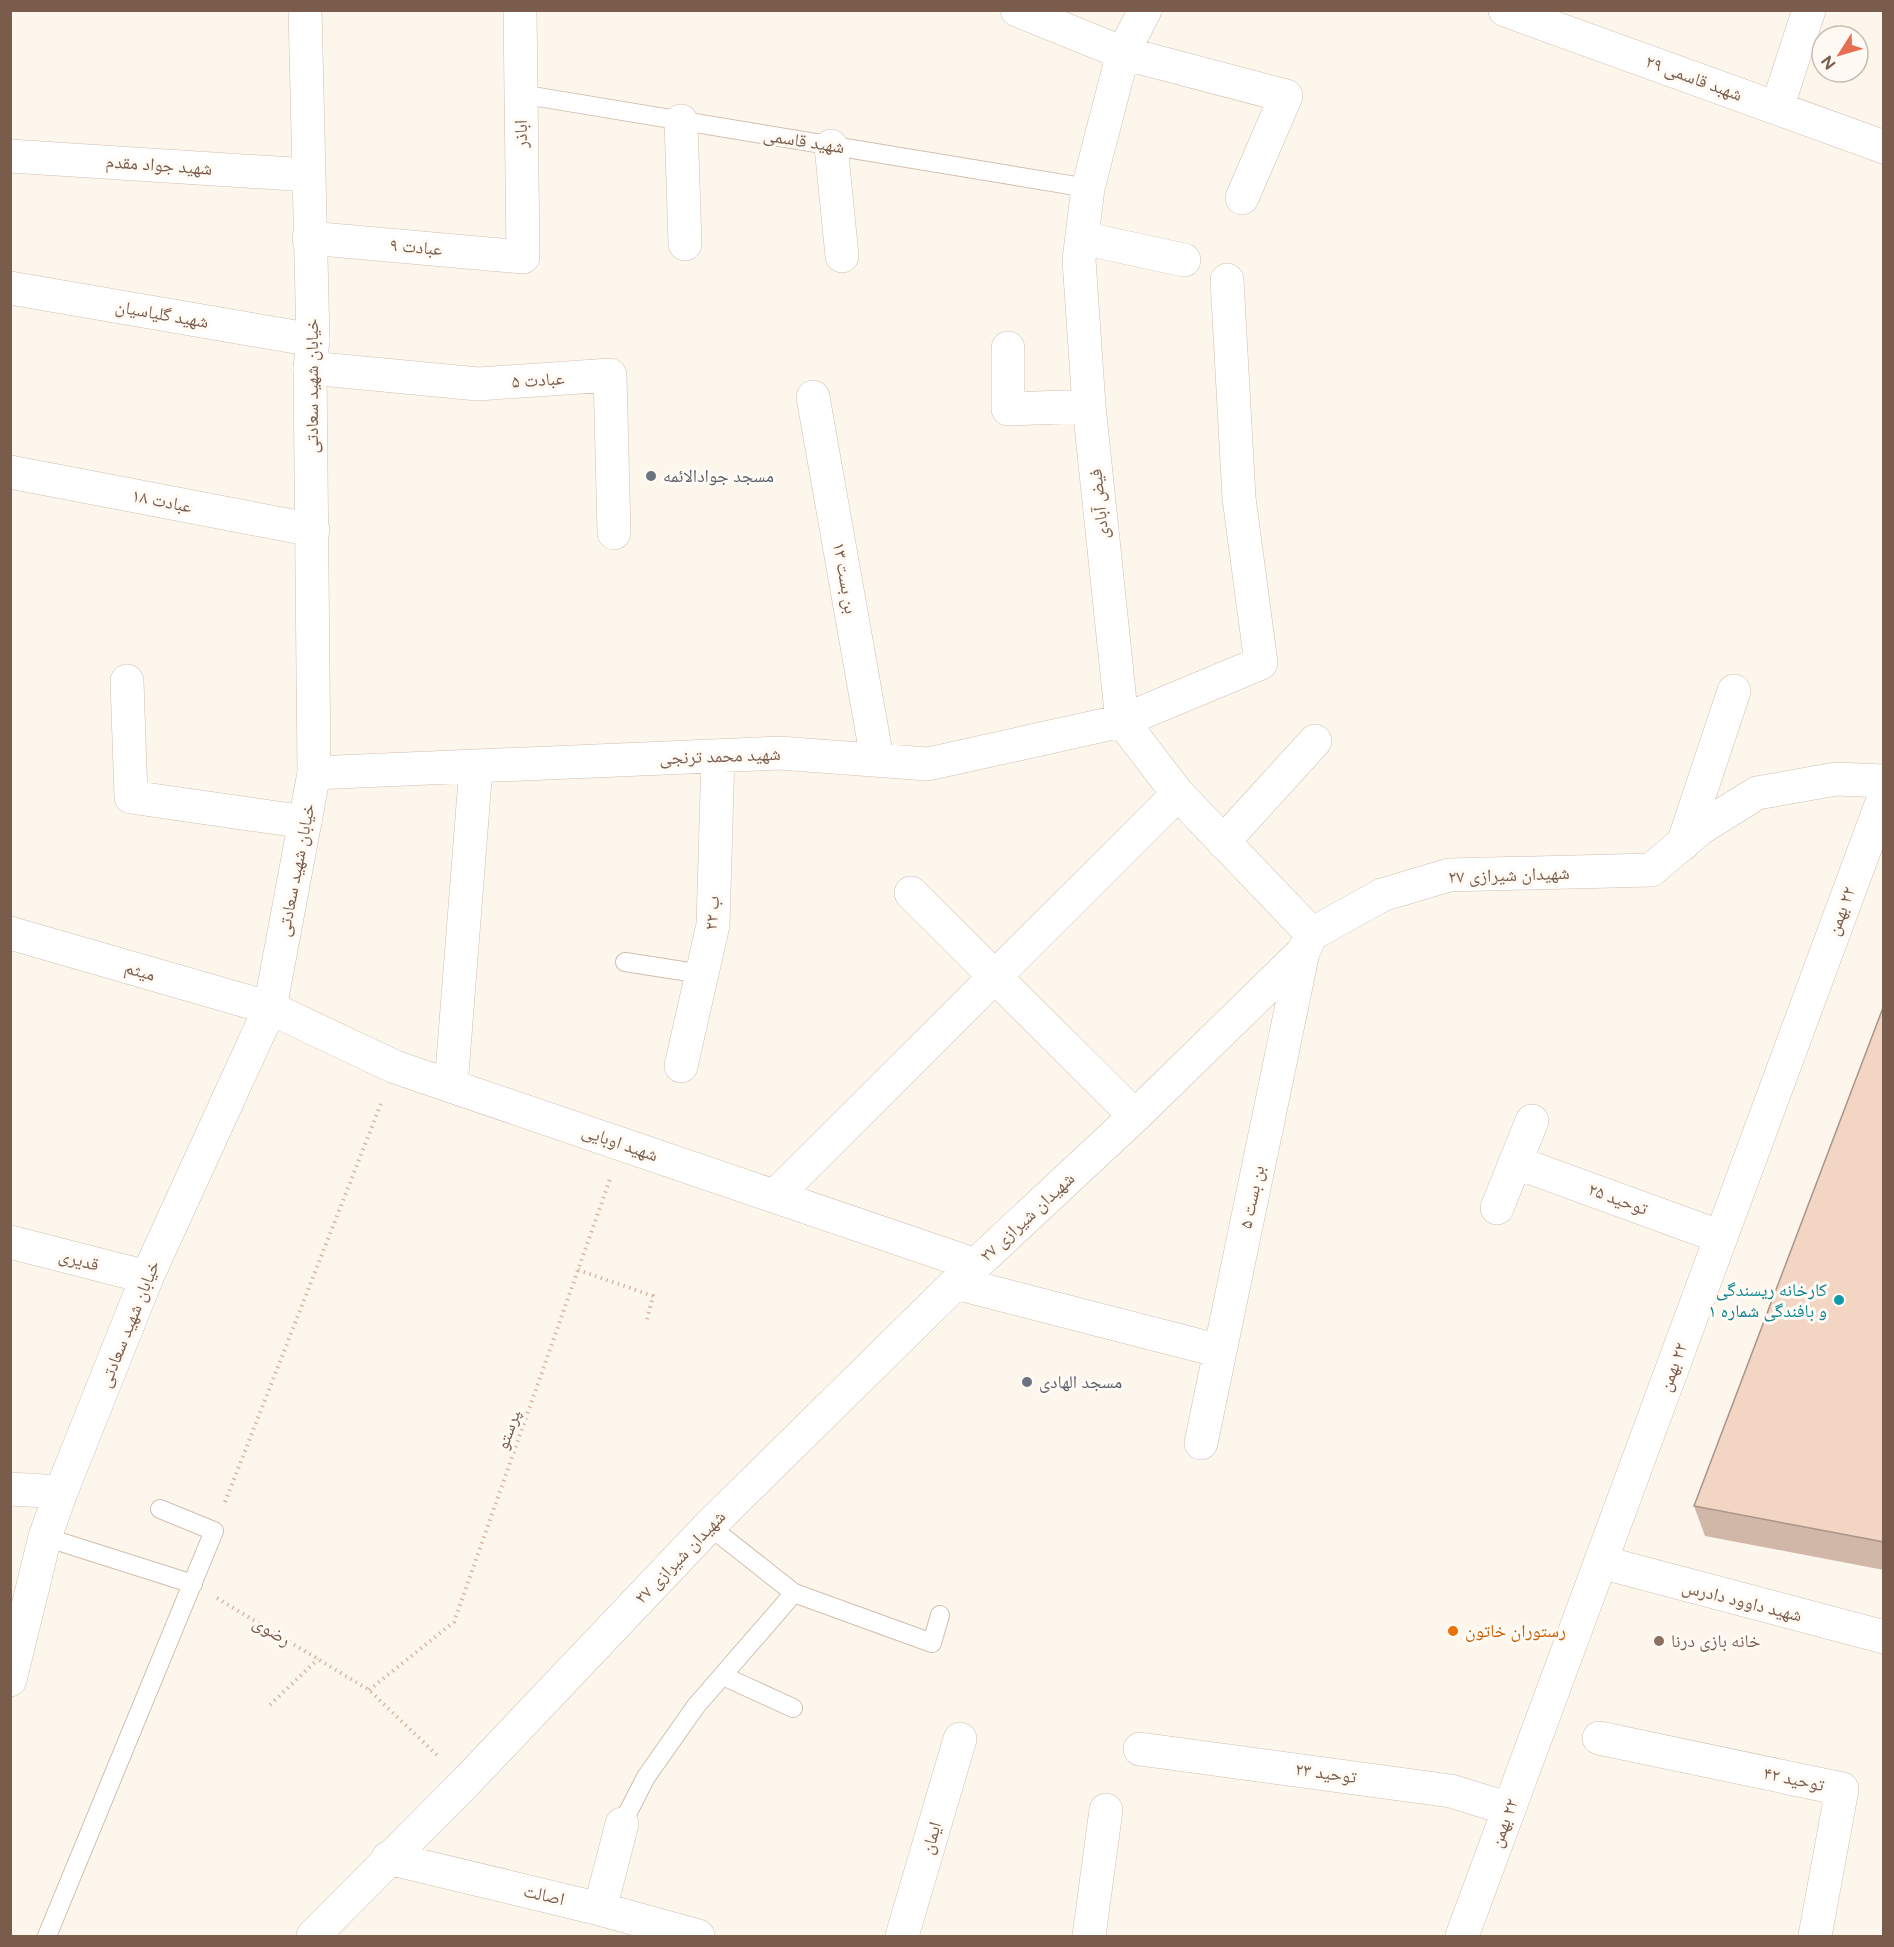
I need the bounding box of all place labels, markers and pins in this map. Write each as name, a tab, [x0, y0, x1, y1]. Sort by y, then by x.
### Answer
place label: مسجد جوادالائمه	[663, 465, 774, 487]
marker: مسجد جوادالائمه	[644, 469, 658, 483]
place label: کارخانه ریسندگی و بافندگی شماره ۱	[1708, 1279, 1828, 1322]
marker: کارخانه ریسندگی و بافندگی شماره ۱	[1832, 1293, 1846, 1307]
place label: مسجد الهادی	[1039, 1371, 1122, 1393]
marker: مسجد الهادی	[1020, 1375, 1034, 1389]
place label: رستوران خاتون	[1465, 1620, 1566, 1642]
marker: رستوران خاتون	[1446, 1624, 1460, 1638]
place label: خانه بازی درنا	[1671, 1630, 1760, 1652]
marker: خانه بازی درنا	[1652, 1634, 1666, 1648]

